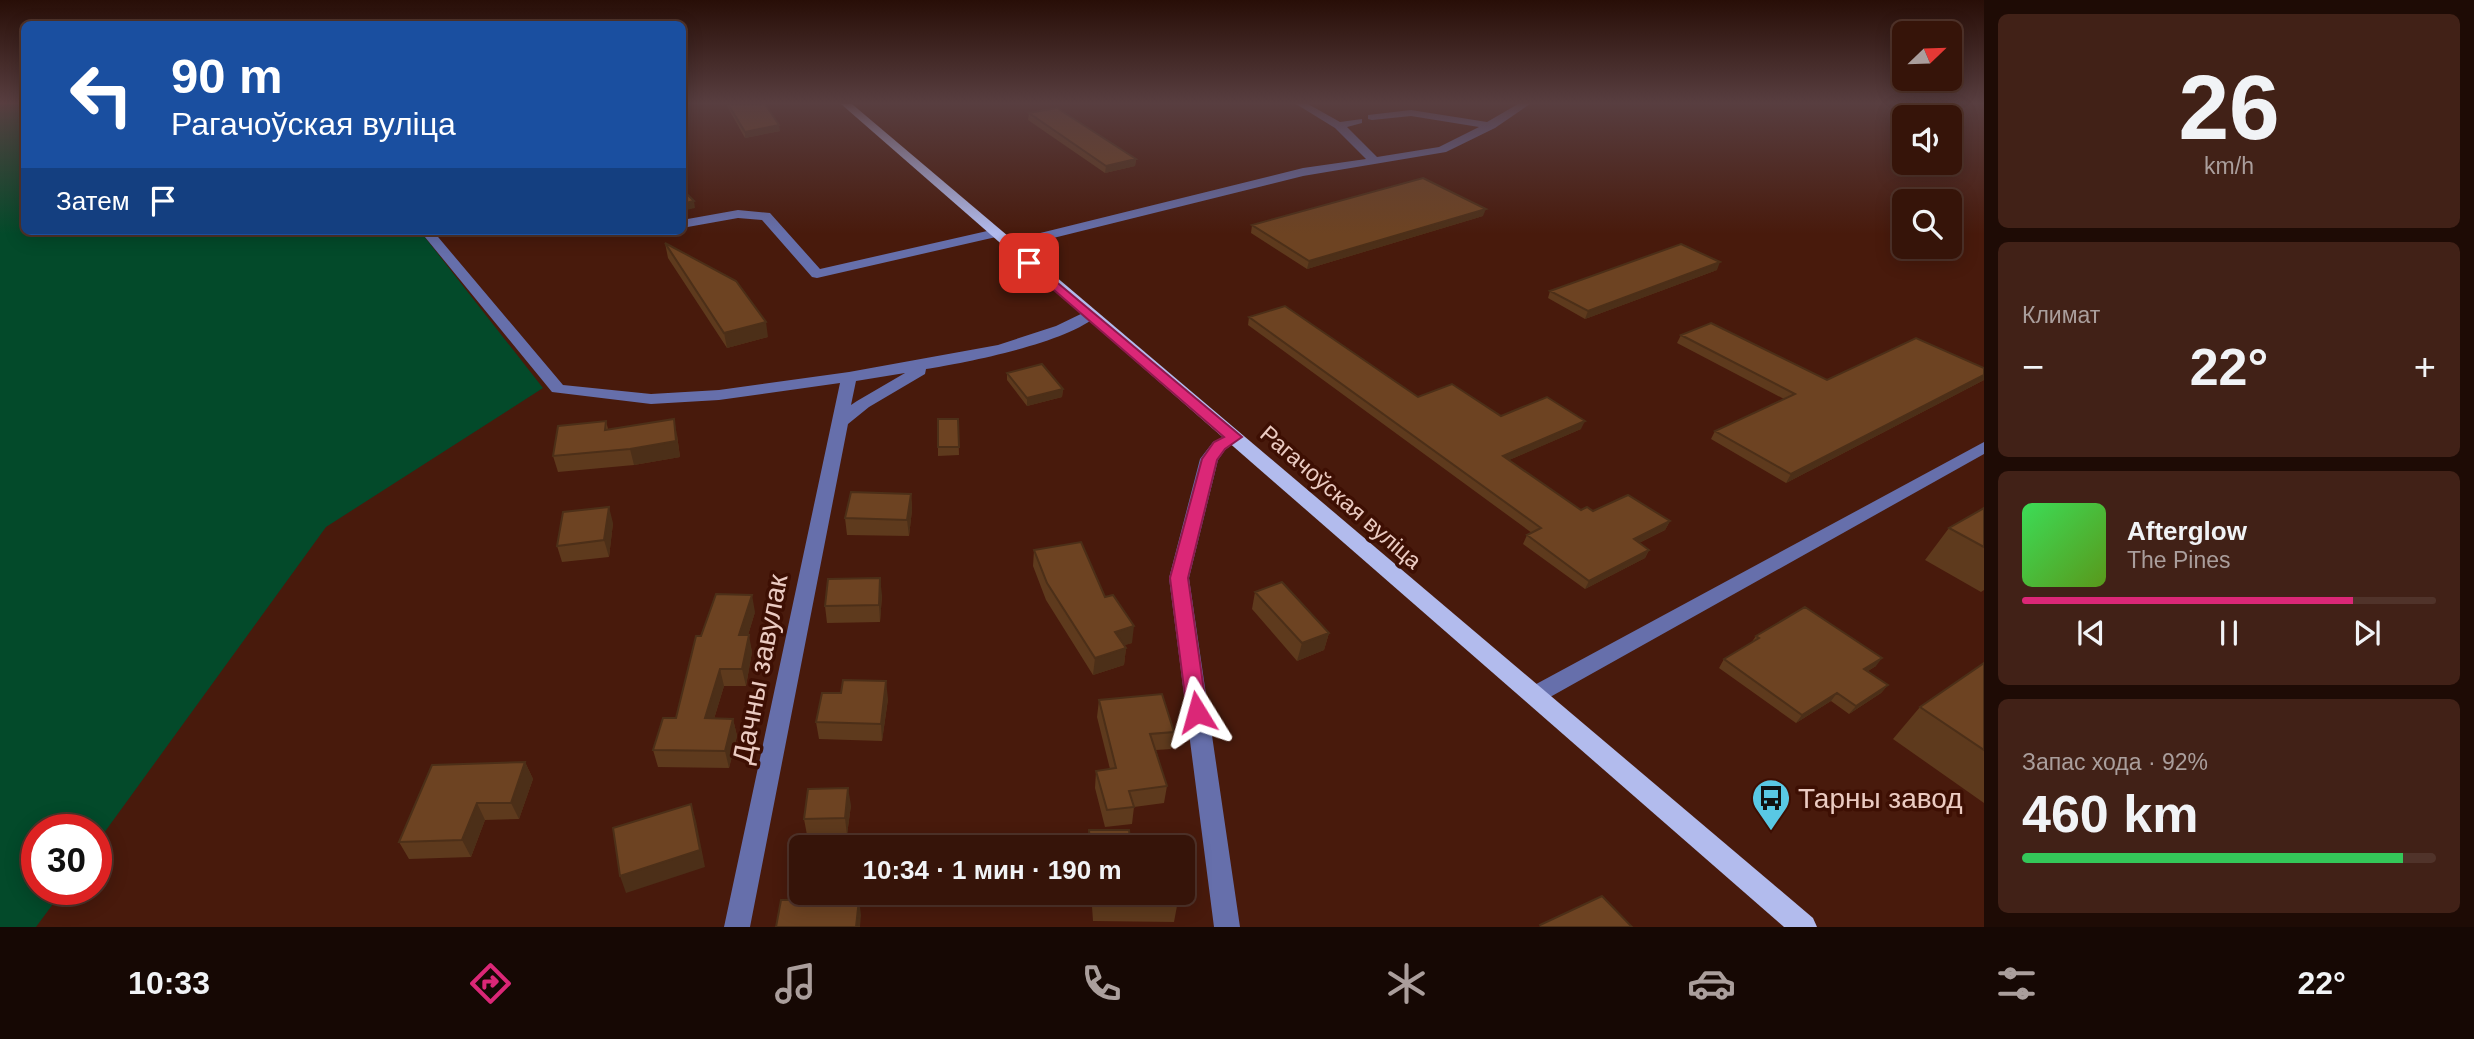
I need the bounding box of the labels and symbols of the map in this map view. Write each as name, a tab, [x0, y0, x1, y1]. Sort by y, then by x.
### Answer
north arrow	[1892, 21, 1962, 91]
pin	[999, 233, 1059, 293]
street label: Рагачоўская вуліца	[1255, 420, 1427, 574]
street label: Дачны завулак	[726, 571, 794, 766]
position arrow	[1160, 675, 1234, 749]
bus stop icon: Тарны завод	[1750, 777, 1792, 832]
place label: Тарны завод	[1798, 783, 1963, 814]
speed limit sign: 30	[21, 814, 112, 905]

